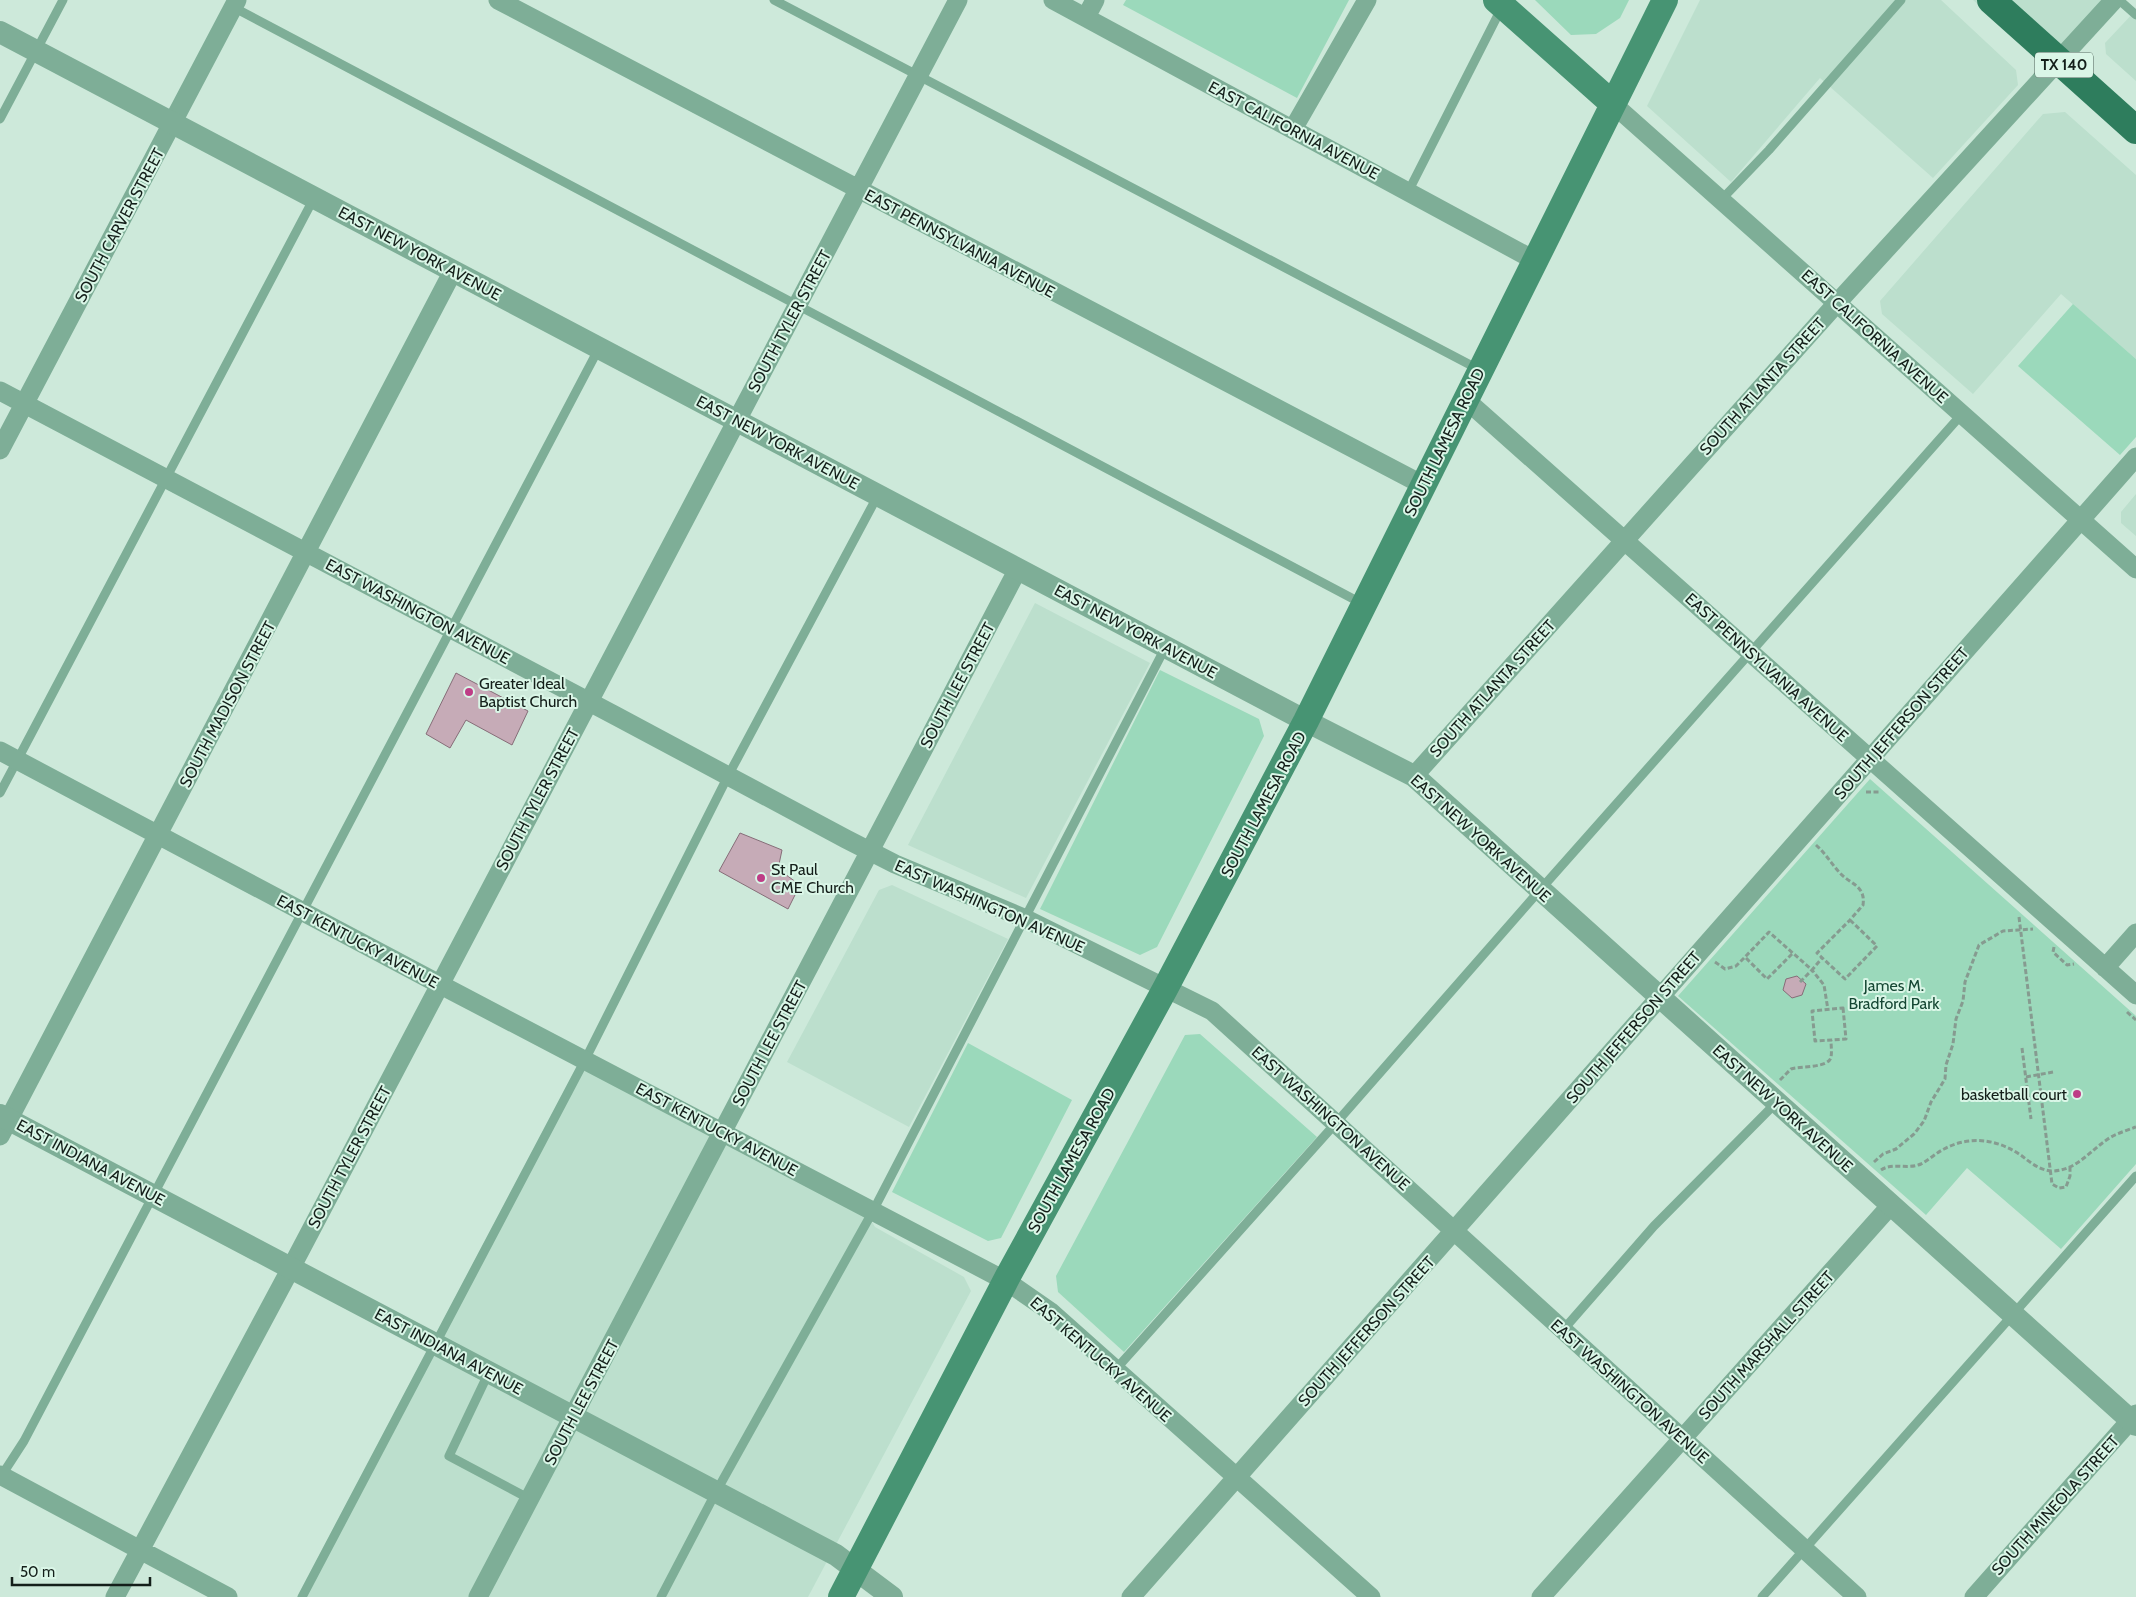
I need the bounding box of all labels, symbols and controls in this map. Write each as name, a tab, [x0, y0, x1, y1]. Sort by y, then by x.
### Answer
road number: TX 140	[2035, 52, 2093, 78]
street label: EAST CALIFORNIA AVENUE	[1205, 77, 1382, 184]
street label: SOUTH CARVER STREET	[71, 145, 168, 305]
street label: EAST PENNSYLVANIA AVENUE	[861, 185, 1058, 302]
street label: EAST NEW YORK AVENUE	[335, 202, 505, 305]
street label: SOUTH TYLER STREET	[744, 247, 835, 396]
street label: EAST CALIFORNIA AVENUE	[1798, 266, 1952, 407]
street label: SOUTH ATLANTA STREET	[1696, 313, 1829, 459]
street label: SOUTH LAMESA ROAD	[1400, 365, 1489, 519]
street label: EAST NEW YORK AVENUE	[693, 391, 863, 494]
street label: EAST WASHINGTON AVENUE	[322, 555, 513, 668]
street label: EAST NEW YORK AVENUE	[1051, 580, 1221, 683]
street label: EAST PENNSYLVANIA AVENUE	[1681, 589, 1852, 746]
street label: SOUTH ATLANTA STREET	[1426, 615, 1559, 761]
street label: SOUTH MADISON STREET	[175, 617, 280, 791]
street label: SOUTH LEE STREET	[916, 619, 999, 751]
street label: SOUTH JEFFERSON STREET	[1830, 643, 1973, 803]
place label: Greater Ideal Baptist Church	[479, 674, 577, 711]
marker: Greater Ideal Baptist Church	[463, 686, 475, 698]
street label: SOUTH TYLER STREET	[492, 725, 583, 874]
street label: SOUTH LAMESA ROAD	[1217, 728, 1310, 880]
street label: EAST NEW YORK AVENUE	[1407, 771, 1555, 906]
street label: EAST WASHINGTON AVENUE	[892, 856, 1088, 957]
place label: St Paul CME Church	[771, 860, 854, 897]
marker: St Paul CME Church	[755, 872, 767, 884]
street label: EAST KENTUCKY AVENUE	[274, 891, 442, 992]
street label: SOUTH JEFFERSON STREET	[1562, 947, 1705, 1107]
park label: James M. Bradford Park	[1848, 976, 1940, 1013]
street label: SOUTH LEE STREET	[728, 977, 811, 1109]
street label: EAST NEW YORK AVENUE	[1709, 1041, 1857, 1176]
street label: EAST WASHINGTON AVENUE	[1248, 1042, 1414, 1194]
street label: EAST KENTUCKY AVENUE	[633, 1079, 801, 1180]
street label: SOUTH TYLER STREET	[304, 1083, 395, 1232]
street label: SOUTH LAMESA ROAD	[1024, 1085, 1119, 1236]
place label: basketball court	[1961, 1085, 2068, 1104]
marker: basketball court	[2071, 1088, 2083, 1100]
street label: EAST INDIANA AVENUE	[13, 1115, 168, 1210]
street label: SOUTH JEFFERSON STREET	[1294, 1252, 1439, 1410]
street label: SOUTH MARSHALL STREET	[1695, 1267, 1838, 1423]
street label: EAST KENTUCKY AVENUE	[1026, 1293, 1175, 1426]
street label: EAST INDIANA AVENUE	[371, 1304, 526, 1399]
street label: EAST WASHINGTON AVENUE	[1547, 1315, 1713, 1467]
street label: SOUTH LEE STREET	[540, 1336, 623, 1468]
street label: SOUTH MINEOLA STREET	[1988, 1431, 2123, 1579]
scale bar	[12, 1554, 150, 1586]
text: 50 m	[20, 1563, 55, 1581]

